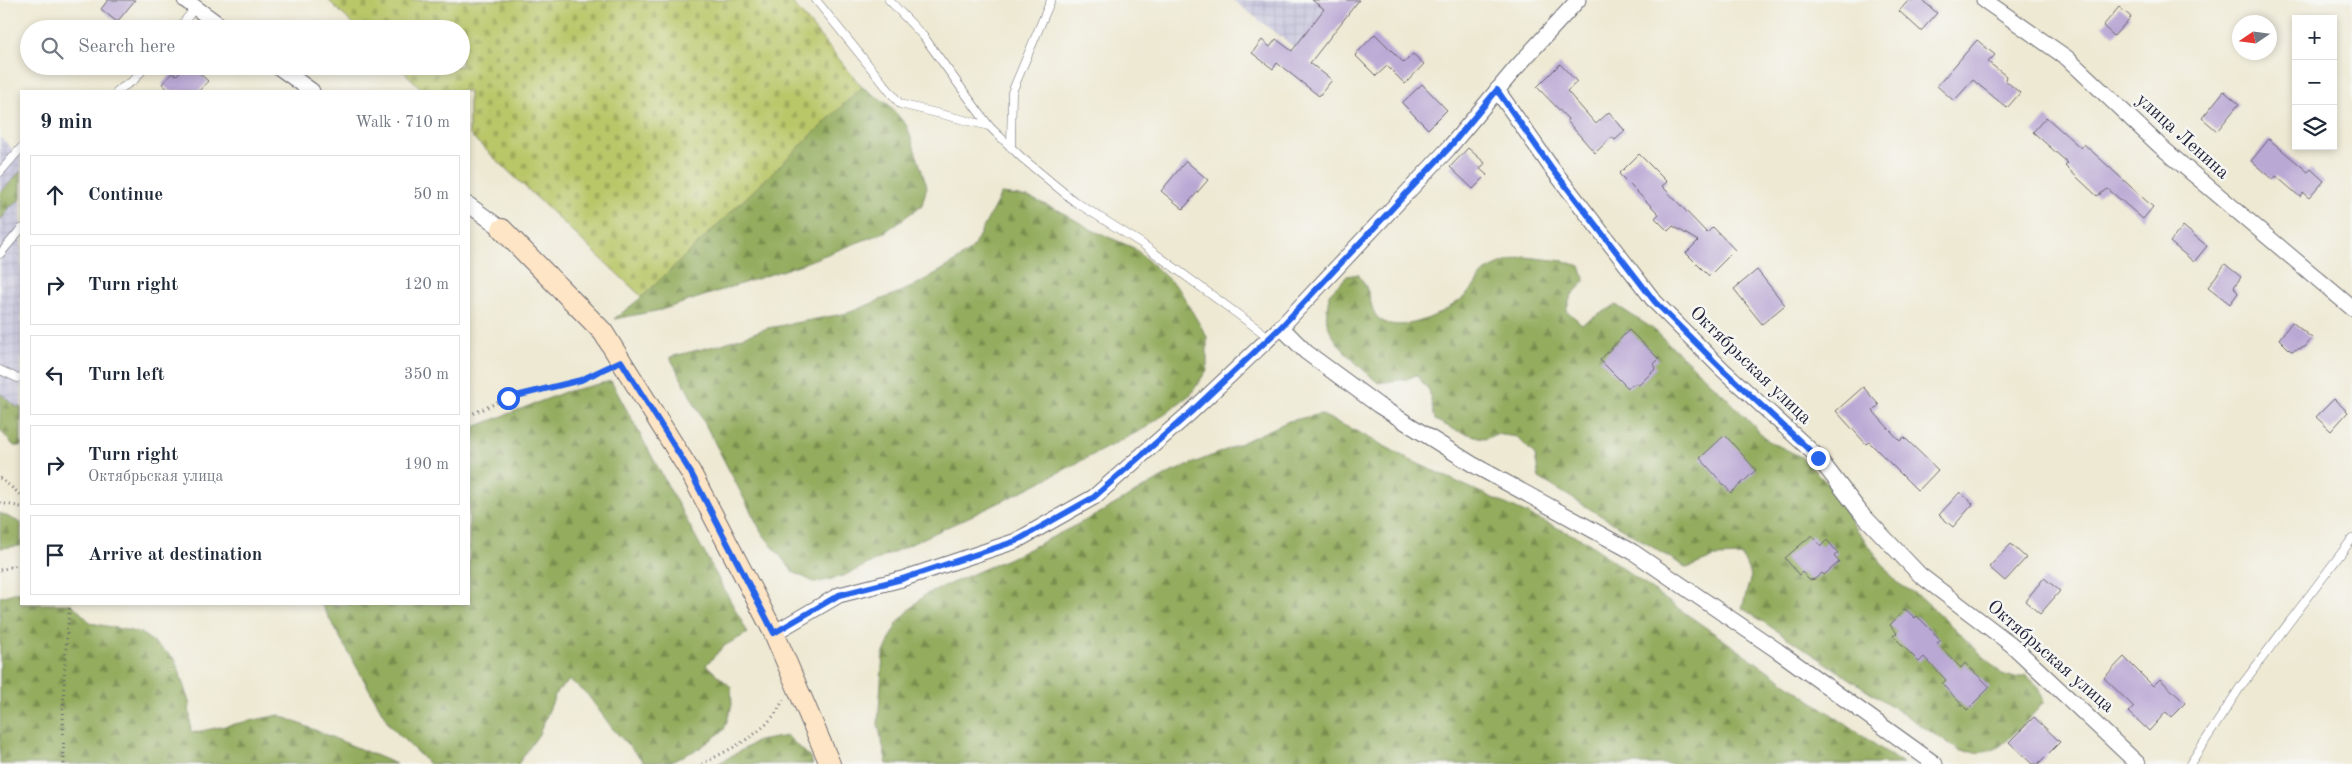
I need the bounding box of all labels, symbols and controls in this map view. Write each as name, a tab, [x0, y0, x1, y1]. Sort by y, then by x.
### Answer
north arrow	[2232, 15, 2277, 60]
map controls	[2292, 15, 2337, 150]
button: +	[2292, 15, 2337, 60]
search box	[20, 20, 470, 75]
icon: search	[38, 34, 66, 62]
text: Search here	[78, 38, 175, 57]
button: −	[2292, 60, 2337, 105]
street label: улица Ленина	[2132, 90, 2233, 184]
button: layers	[2292, 105, 2337, 150]
text: 9 min	[40, 112, 93, 133]
text: Walk · 710 m	[355, 115, 450, 131]
icon: ahead	[41, 181, 69, 209]
text: Continue	[88, 186, 163, 205]
text: 50 m	[413, 187, 449, 203]
icon: right	[41, 271, 69, 299]
text: Turn right	[88, 276, 178, 295]
text: 120 m	[404, 277, 449, 293]
street label: Октябрьская улица	[1686, 303, 1815, 429]
icon: left	[41, 361, 69, 389]
text: Turn left	[88, 366, 165, 385]
text: 350 m	[404, 367, 449, 383]
route start	[497, 387, 520, 410]
text: Turn right	[88, 446, 178, 465]
route end	[1807, 447, 1830, 470]
icon: right	[41, 451, 69, 479]
text: 190 m	[404, 457, 449, 473]
text: Октябрьская улица	[88, 469, 223, 485]
icon: arrive	[41, 541, 69, 569]
text: Arrive at destination	[88, 546, 262, 565]
street label: Октябрьская улица	[1983, 597, 2117, 717]

